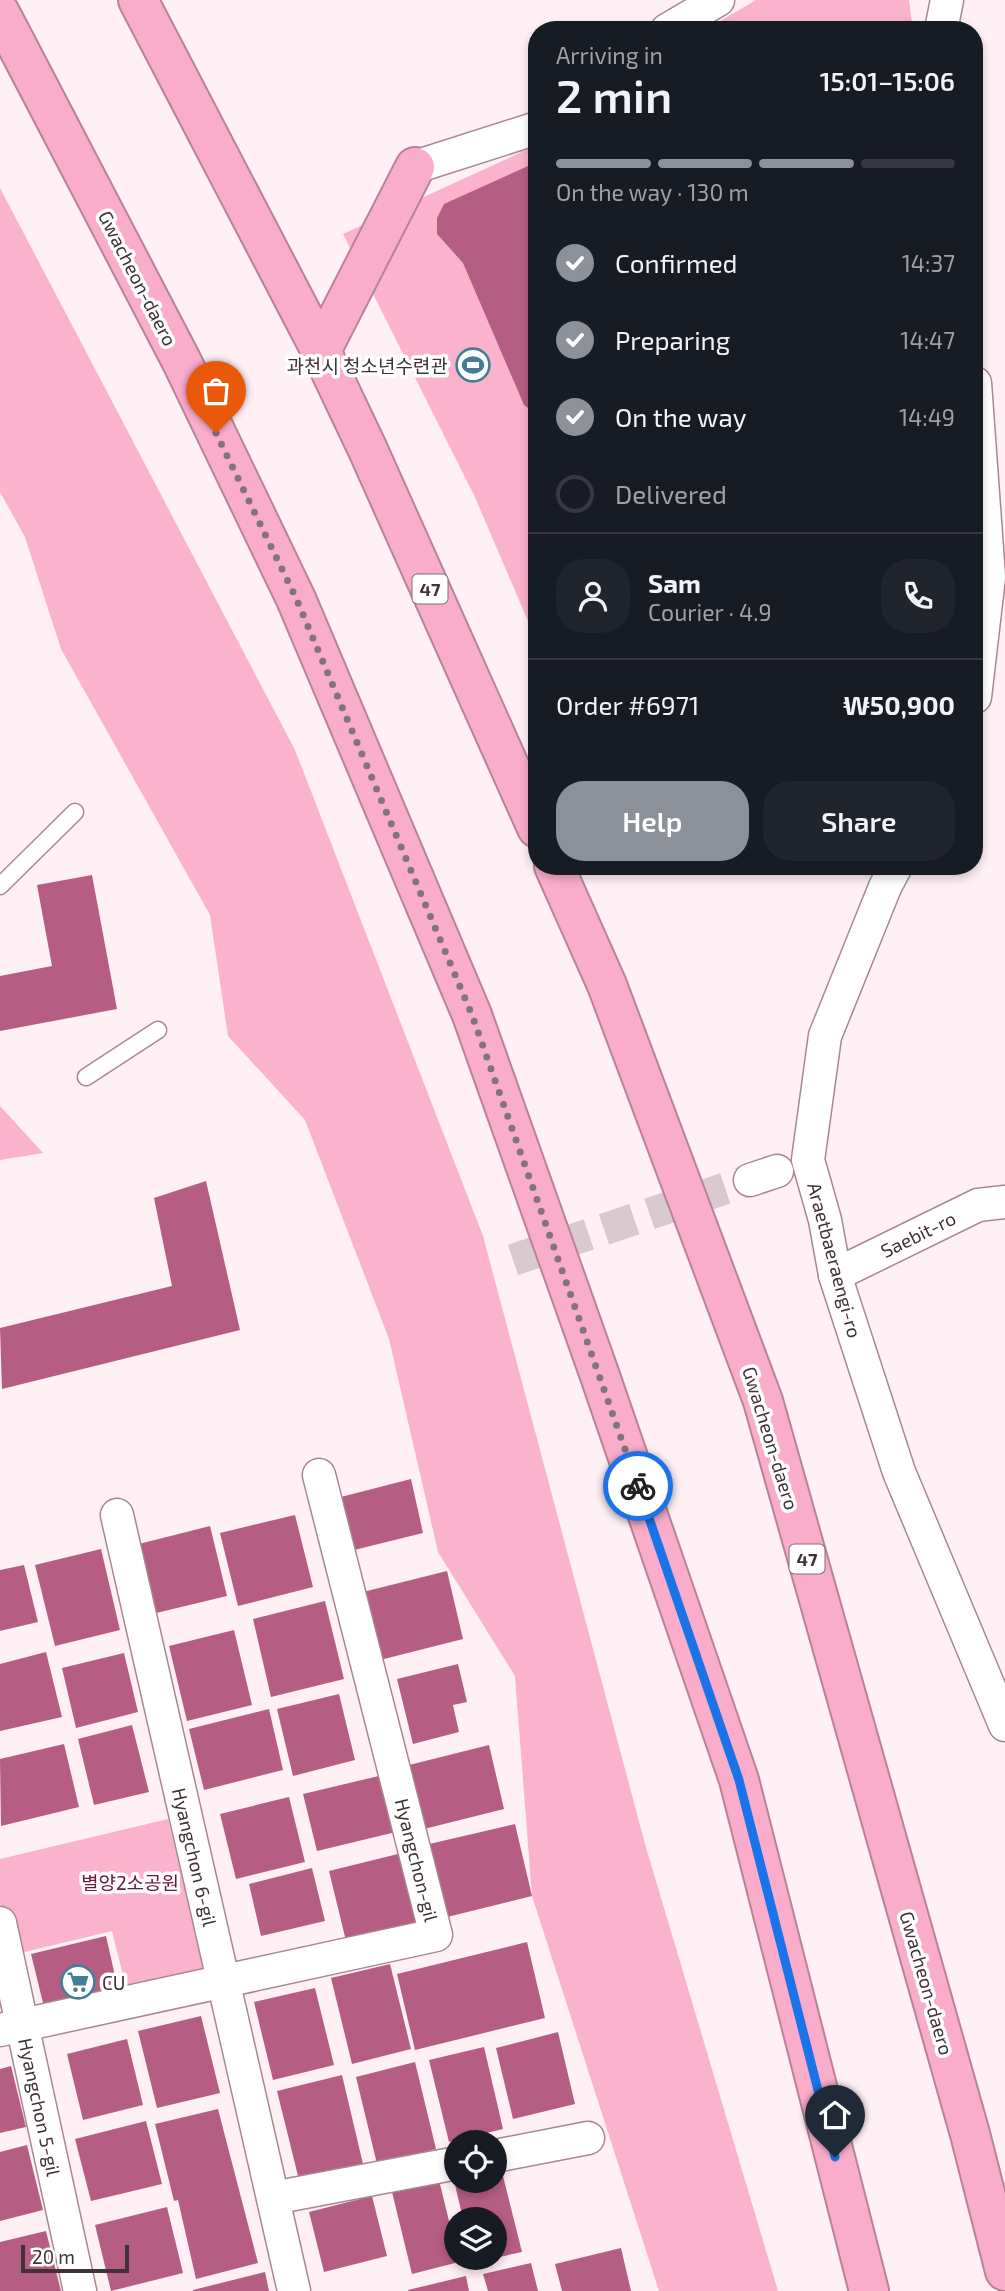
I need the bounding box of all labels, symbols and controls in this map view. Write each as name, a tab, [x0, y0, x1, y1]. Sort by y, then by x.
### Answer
text: Arriving in	[556, 41, 663, 69]
text: 15:01–15:06	[820, 65, 955, 96]
text: 2 min	[556, 67, 672, 122]
text: On the way · 130 m	[556, 178, 749, 206]
street label: Gwacheon-daero	[94, 207, 182, 349]
icon: check	[556, 244, 594, 282]
text: Confirmed	[615, 247, 738, 278]
text: 14:37	[902, 249, 955, 277]
icon: check	[556, 321, 594, 359]
text: Preparing	[615, 324, 730, 355]
text: 14:47	[900, 326, 955, 354]
sports icon: 과천시 청소년수련관	[454, 346, 492, 384]
place label: 과천시 청소년수련관	[286, 354, 448, 377]
pin	[186, 361, 246, 433]
icon: bag	[197, 372, 235, 410]
icon: check	[556, 398, 594, 436]
text: On the way	[615, 401, 746, 432]
text: 14:49	[899, 403, 955, 431]
text: Delivered	[615, 478, 727, 509]
button: person	[556, 559, 630, 633]
button: phone	[881, 559, 955, 633]
text: Sam	[648, 567, 701, 598]
road number: 47	[412, 574, 448, 604]
text: Courier · 4.9	[648, 598, 772, 626]
text: Order #6971	[556, 689, 699, 720]
text: ₩50,900	[843, 689, 955, 720]
button: Help	[556, 781, 749, 861]
button: Share	[763, 781, 955, 861]
street label: Araetbaeraengi-ro	[803, 1180, 867, 1340]
street label: Saebit-ro	[877, 1206, 959, 1262]
street label: Gwacheon-daero	[738, 1364, 804, 1512]
courier	[603, 1451, 673, 1521]
icon: bike	[619, 1467, 657, 1505]
road number: 47	[790, 1544, 824, 1574]
street label: Hyangchon 6-gil	[168, 1786, 222, 1929]
street label: Hyangchon-gil	[391, 1796, 444, 1924]
park label: 별양2소공원	[81, 1871, 179, 1894]
street label: Gwacheon-daero	[895, 1908, 959, 2058]
supermarket icon: CU	[59, 1963, 97, 2001]
place label: CU	[102, 1971, 125, 1994]
street label: Hyangchon 5-gil	[14, 2036, 66, 2179]
pin	[805, 2085, 865, 2157]
icon: home	[816, 2096, 854, 2134]
map controls	[444, 2130, 507, 2270]
button: locate	[444, 2130, 507, 2193]
button: layers	[444, 2207, 507, 2270]
scale bar	[21, 2242, 130, 2274]
text: 20 m	[32, 2245, 75, 2268]

